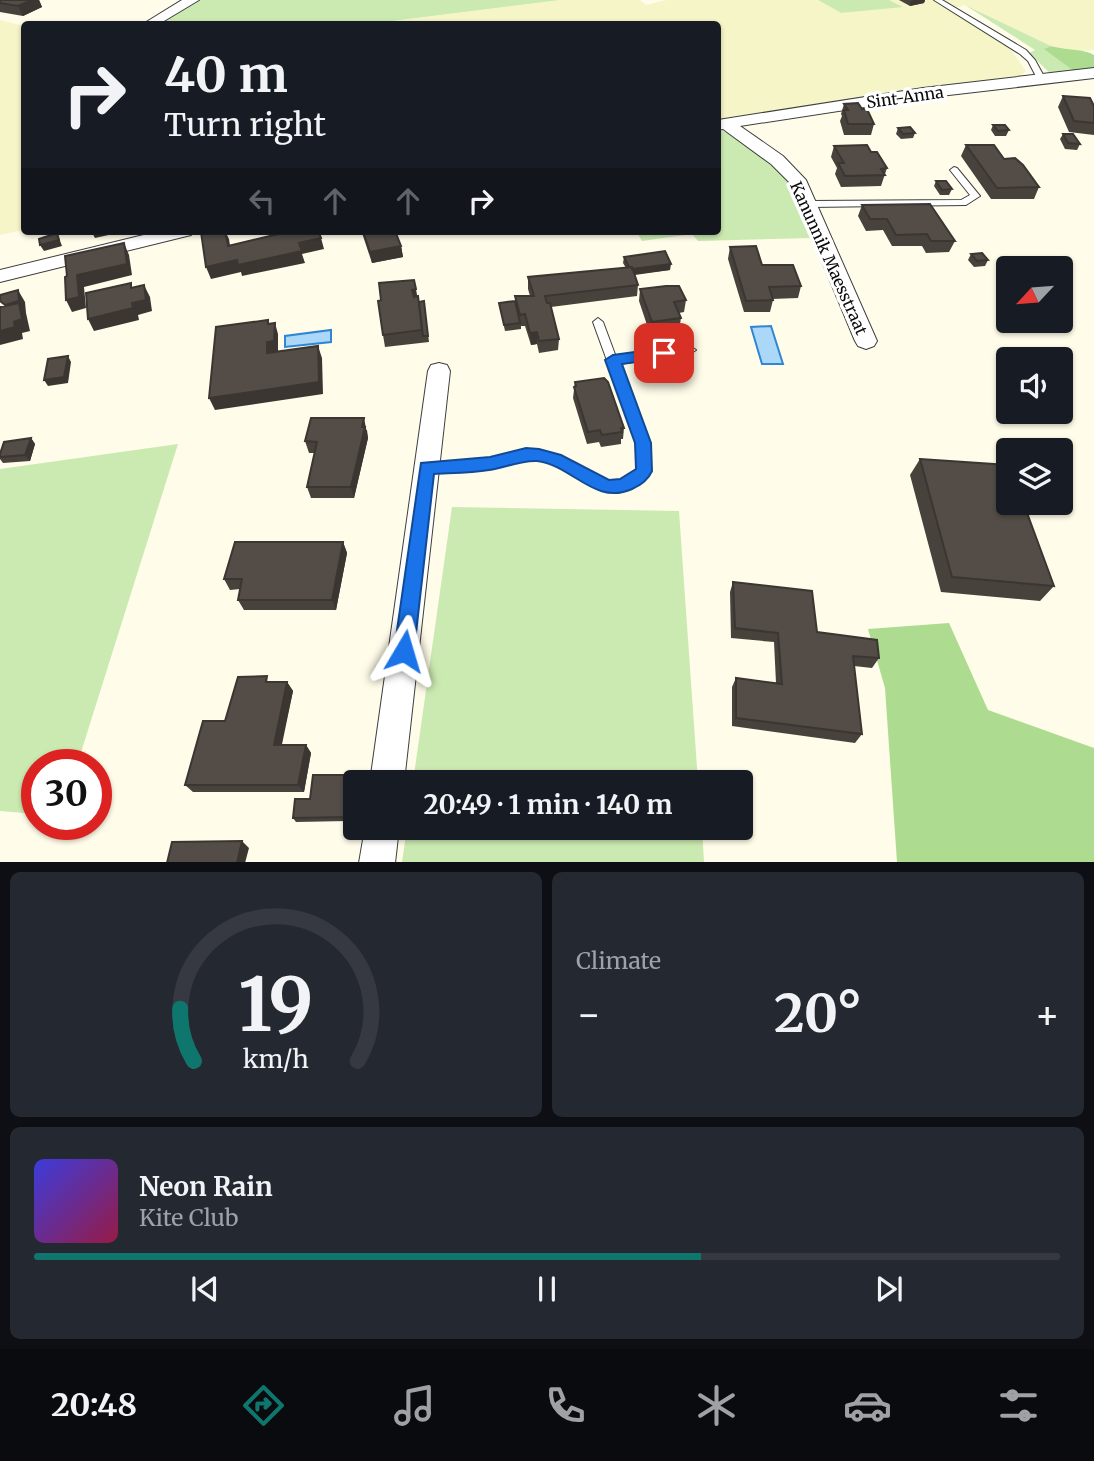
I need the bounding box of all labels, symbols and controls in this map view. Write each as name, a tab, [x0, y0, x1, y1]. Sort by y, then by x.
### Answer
text: 40 m	[164, 44, 288, 105]
icon: right	[49, 49, 140, 140]
street label: Sint-Anna	[865, 82, 945, 112]
text: Turn right	[164, 105, 326, 145]
street label: Kanunnik Maesstraat	[786, 178, 872, 339]
icon: left	[243, 182, 281, 220]
icon: ahead	[316, 182, 354, 220]
icon: ahead	[389, 182, 427, 220]
icon: right	[462, 182, 500, 220]
north arrow	[996, 256, 1073, 332]
map controls	[996, 256, 1073, 515]
pin	[634, 323, 694, 383]
icon: arrive	[645, 334, 683, 372]
button: sound	[996, 347, 1073, 424]
button: layers	[996, 438, 1073, 515]
position arrow	[367, 614, 441, 688]
speed limit sign: 30	[21, 749, 112, 840]
text: 20:49 · 1 min · 140 m	[424, 788, 672, 821]
text: Climate	[576, 946, 661, 975]
text: 19	[238, 959, 314, 1051]
text: 20°	[774, 981, 862, 1046]
text: −	[576, 991, 601, 1038]
text: +	[1035, 991, 1060, 1038]
text: km/h	[243, 1042, 309, 1074]
text: Neon Rain	[139, 1170, 273, 1203]
text: Kite Club	[139, 1203, 238, 1232]
icon: previous	[186, 1270, 224, 1308]
icon: pause	[528, 1270, 566, 1308]
icon: next	[870, 1270, 908, 1308]
icon: directions	[239, 1381, 288, 1430]
icon: music	[390, 1381, 439, 1430]
icon: phone	[541, 1381, 590, 1430]
icon: climate	[692, 1381, 741, 1430]
icon: car	[843, 1381, 892, 1430]
icon: filters	[994, 1381, 1043, 1430]
text: 20:48	[51, 1385, 137, 1425]

